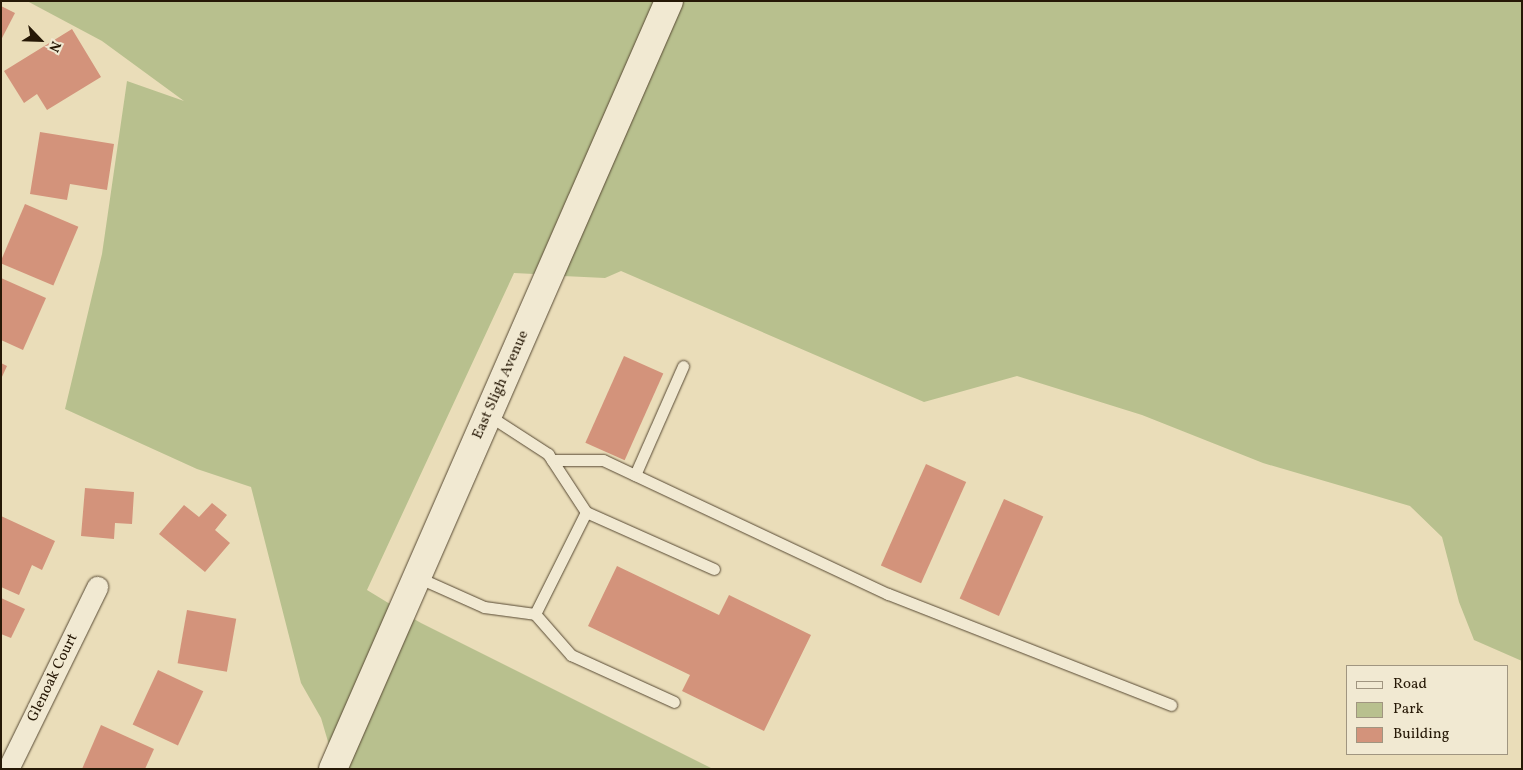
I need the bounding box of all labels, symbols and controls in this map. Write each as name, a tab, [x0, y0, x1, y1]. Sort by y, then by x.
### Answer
north arrow	[15, 15, 65, 65]
text: N	[43, 38, 65, 55]
street label: East Sligh Avenue	[469, 328, 533, 442]
street label: Glenoak Court	[24, 631, 82, 725]
legend	[1346, 665, 1508, 755]
text: Road	[1393, 674, 1427, 695]
text: Park	[1393, 699, 1424, 720]
text: Building	[1393, 724, 1449, 745]

